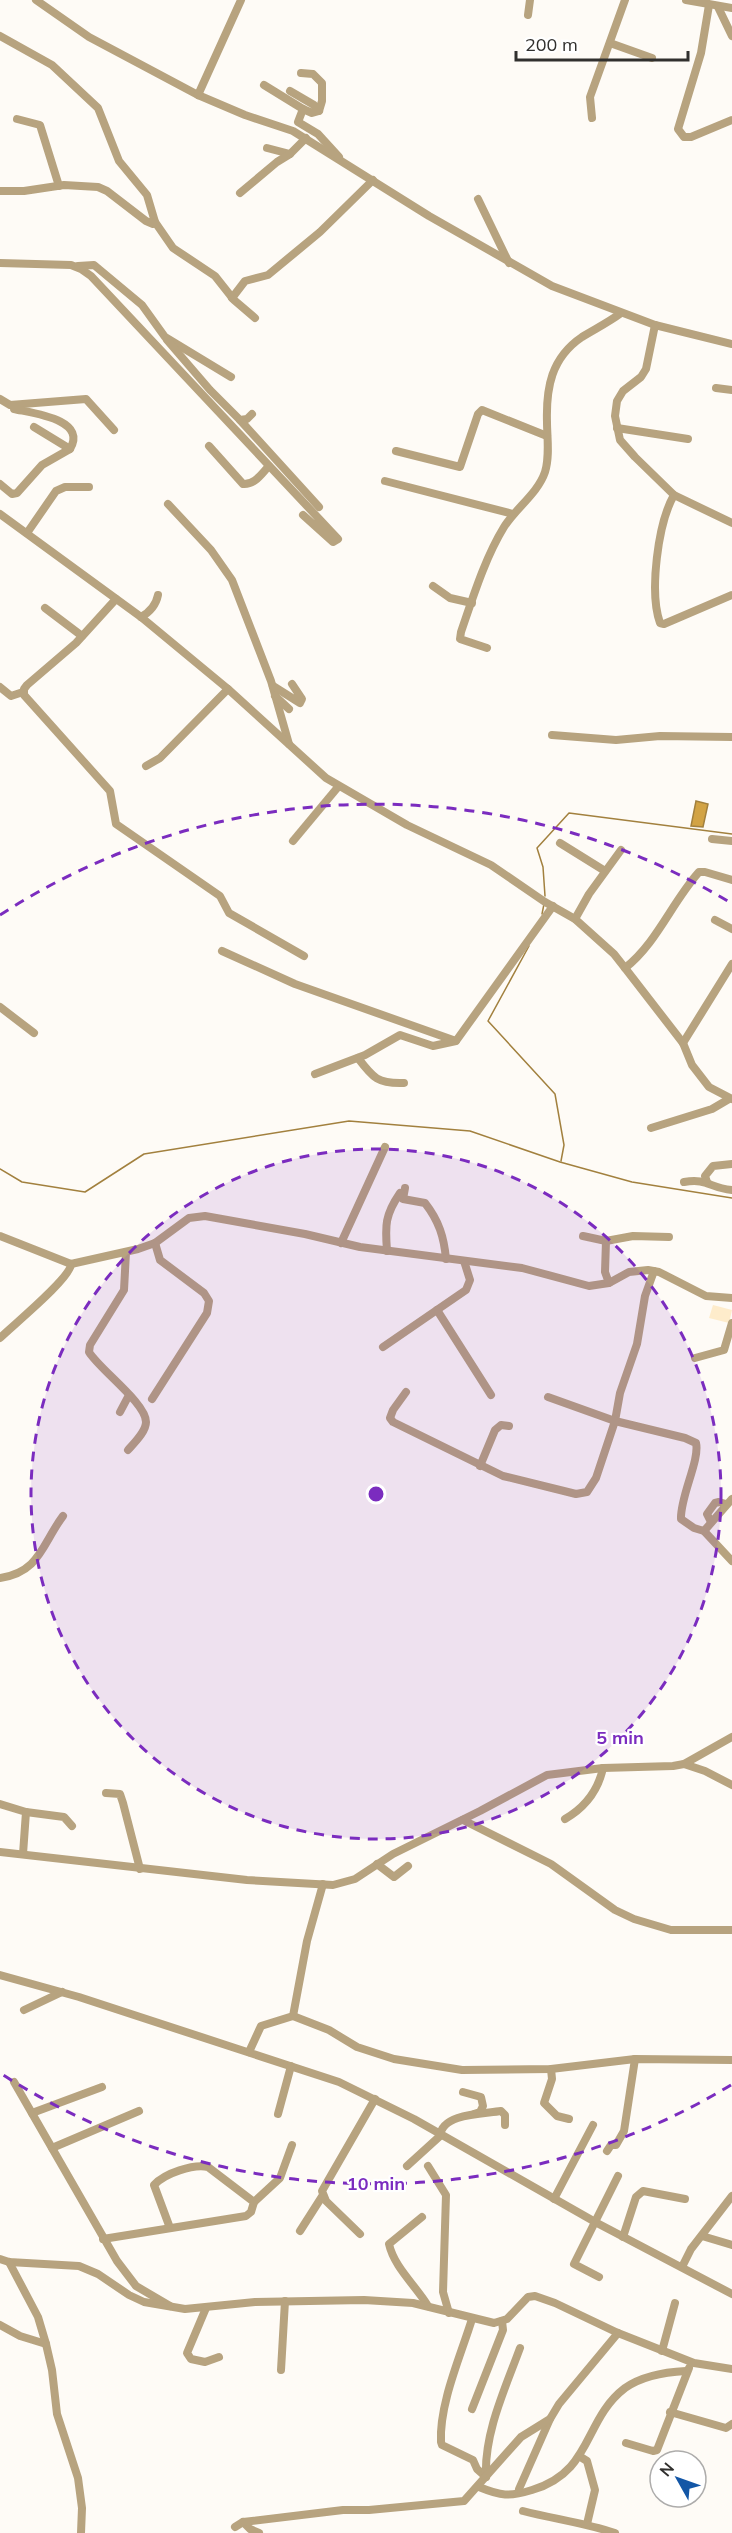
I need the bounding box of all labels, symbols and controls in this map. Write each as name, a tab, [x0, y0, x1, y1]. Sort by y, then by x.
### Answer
scale bar	[516, 24, 688, 62]
text: 200 m	[525, 33, 578, 56]
centre of rings	[366, 1484, 386, 1504]
text: 5 min	[596, 1726, 644, 1749]
text: 10 min	[347, 2172, 405, 2195]
north arrow	[648, 2449, 708, 2509]
text: N	[655, 2458, 678, 2480]

